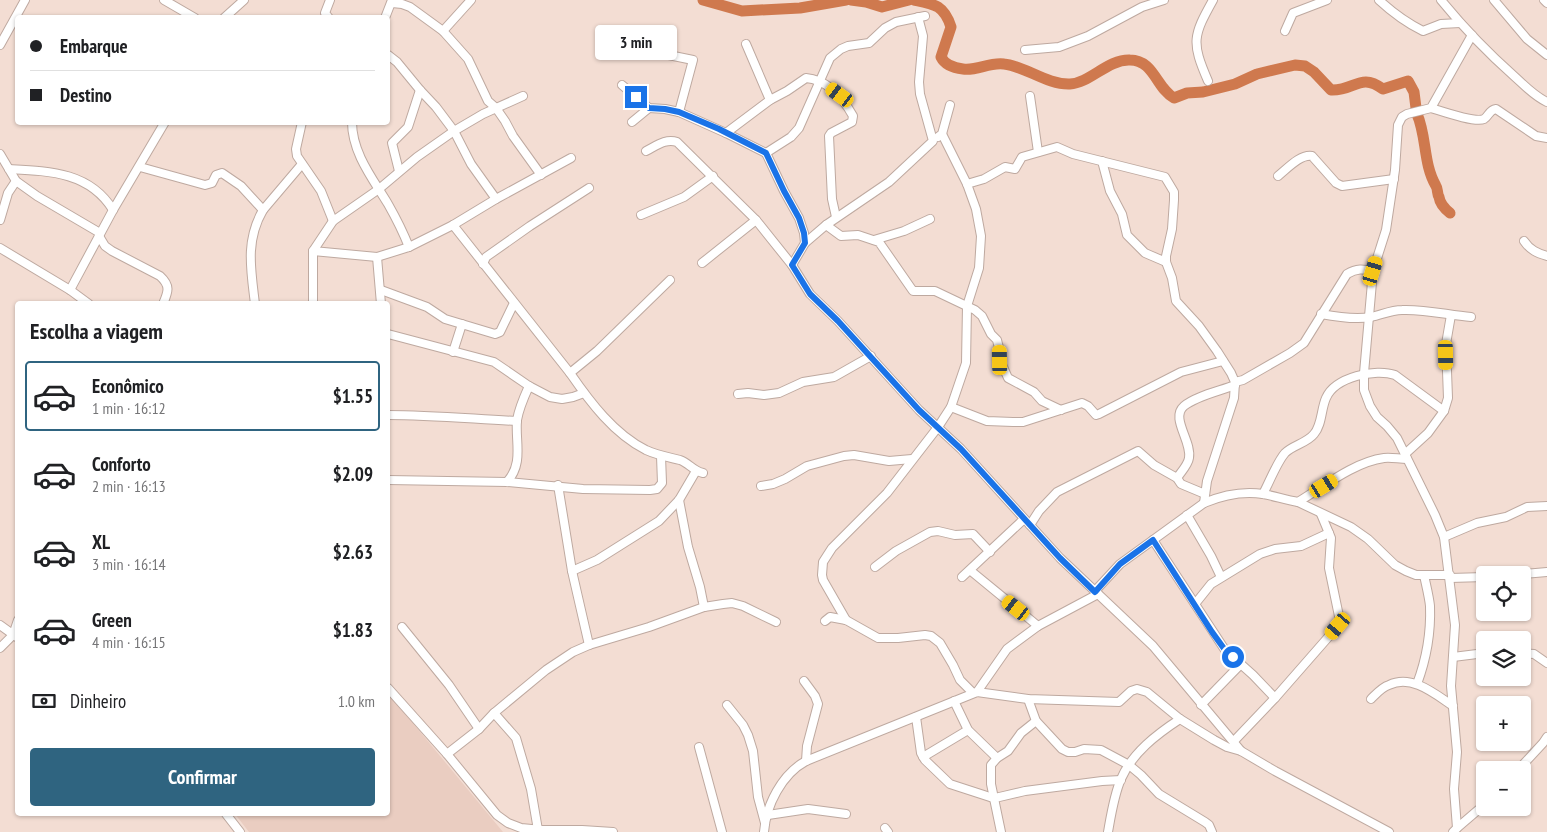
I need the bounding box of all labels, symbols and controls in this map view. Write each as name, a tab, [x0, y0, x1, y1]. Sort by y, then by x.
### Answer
callout: 3 min	[595, 24, 677, 59]
text: 3 min	[620, 32, 652, 52]
text: Embarque	[60, 34, 128, 58]
car	[823, 80, 856, 110]
text: Destino	[60, 83, 112, 107]
route end	[625, 86, 647, 108]
car	[1361, 254, 1384, 288]
text: Escolha a viagem	[30, 317, 163, 345]
car	[1438, 340, 1453, 370]
car	[992, 345, 1007, 375]
icon: car	[32, 374, 77, 419]
text: Econômico	[92, 374, 164, 398]
text: $1.55	[333, 384, 373, 408]
text: 1 min · 16:12	[92, 398, 166, 418]
icon: car	[32, 452, 77, 497]
text: Conforto	[92, 452, 151, 476]
text: $2.09	[333, 462, 373, 486]
car	[1307, 472, 1340, 500]
text: 2 min · 16:13	[92, 476, 166, 496]
icon: car	[32, 530, 77, 575]
text: XL	[92, 530, 110, 554]
text: $2.63	[333, 540, 373, 564]
text: 3 min · 16:14	[92, 554, 166, 574]
map controls	[1476, 566, 1531, 816]
button: locate	[1476, 566, 1531, 621]
car	[999, 593, 1032, 623]
icon: car	[32, 608, 77, 653]
text: Green	[92, 608, 132, 632]
car	[1322, 610, 1353, 642]
text: $1.83	[333, 618, 373, 642]
button: layers	[1476, 631, 1531, 686]
text: 4 min · 16:15	[92, 632, 166, 652]
route start	[1222, 646, 1244, 668]
icon: cash	[30, 687, 58, 715]
text: Dinheiro	[70, 689, 126, 713]
text: 1.0 km	[338, 691, 375, 711]
button: +	[1476, 696, 1531, 751]
button: Confirmar	[30, 748, 375, 806]
button: −	[1476, 761, 1531, 816]

